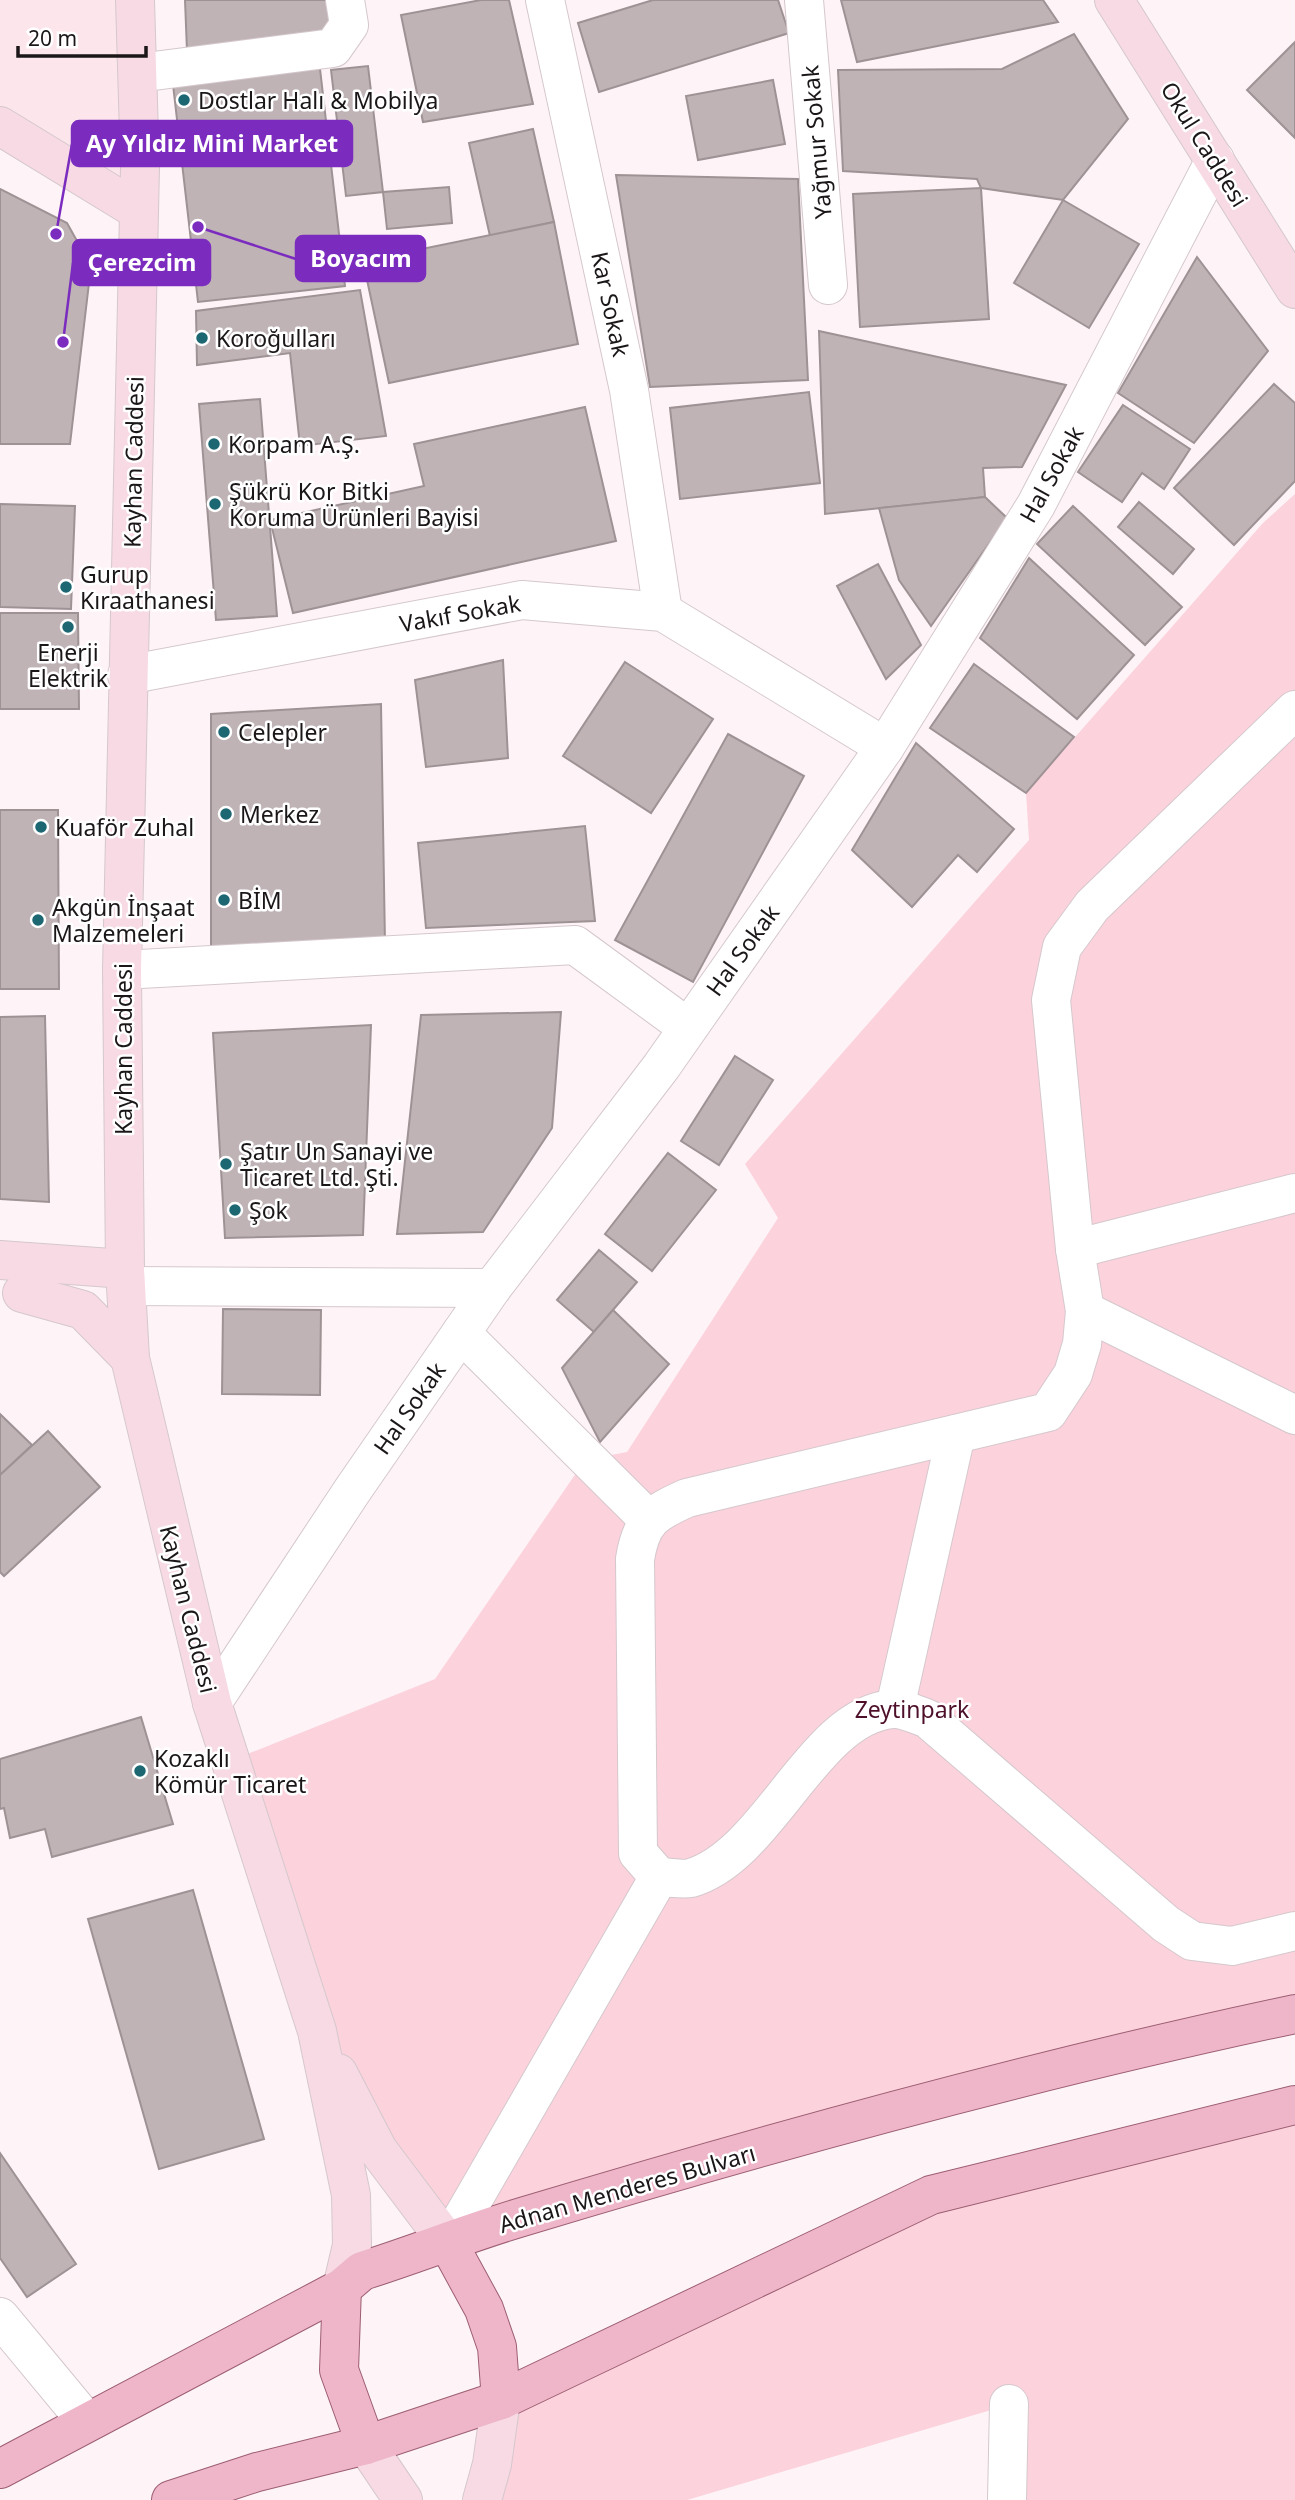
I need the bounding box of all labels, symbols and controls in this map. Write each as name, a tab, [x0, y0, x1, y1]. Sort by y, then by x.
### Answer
scale bar	[18, 14, 145, 58]
text: 20 m	[28, 24, 77, 52]
street label: Yağmur Sokak	[793, 63, 839, 220]
street label: Okul Caddesi	[1154, 75, 1256, 213]
place label: Dostlar Halı & Mobilya	[198, 84, 438, 116]
marker: Dostlar Halı & Mobilya	[176, 92, 192, 108]
callout: Ay Yıldız Mini Market	[72, 121, 352, 166]
text: Ay Yıldız Mini Market	[86, 126, 338, 159]
callout: Boyacım	[296, 236, 425, 281]
callout: Çerezcim	[73, 240, 210, 285]
text: Boyacım	[310, 241, 412, 274]
text: Çerezcim	[88, 245, 196, 278]
street label: Kar Sokak	[584, 249, 638, 360]
place label: Koroğulları	[216, 322, 336, 354]
marker: Koroğulları	[194, 330, 210, 346]
street label: Kayhan Caddesi	[116, 376, 150, 548]
street label: Hal Sokak	[1011, 419, 1091, 528]
place label: Korpam A.Ş.	[228, 428, 360, 460]
marker: Korpam A.Ş.	[206, 436, 222, 452]
place label: Şükrü Kor Bitki Koruma Ürünleri Bayisi	[229, 475, 479, 533]
marker: Şükrü Kor Bitki Koruma Ürünleri Bayisi	[207, 496, 223, 512]
place label: Gurup Kıraathanesi	[80, 558, 215, 616]
marker: Gurup Kıraathanesi	[58, 579, 74, 595]
street label: Vakıf Sokak	[397, 586, 524, 639]
marker: Enerji Elektrik	[60, 619, 76, 635]
place label: Enerji Elektrik	[28, 636, 109, 694]
place label: Celepler	[238, 716, 327, 748]
marker: Celepler	[216, 724, 232, 740]
place label: Merkez	[240, 798, 319, 830]
marker: Merkez	[218, 806, 234, 822]
place label: Kuaför Zuhal	[55, 811, 194, 843]
marker: Kuaför Zuhal	[33, 819, 49, 835]
place label: BİM	[238, 884, 282, 916]
place label: Akgün İnşaat Malzemeleri	[52, 891, 195, 949]
marker: BİM	[216, 892, 232, 908]
street label: Hal Sokak	[698, 897, 786, 1002]
marker: Akgün İnşaat Malzemeleri	[30, 912, 46, 928]
street label: Kayhan Caddesi	[107, 963, 139, 1135]
place label: Şatır Un Sanayi ve Ticaret Ltd. Şti.	[240, 1135, 433, 1193]
marker: Şatır Un Sanayi ve Ticaret Ltd. Şti.	[218, 1156, 234, 1172]
place label: Şok	[249, 1194, 289, 1226]
marker: Şok	[227, 1202, 243, 1218]
street label: Hal Sokak	[366, 1355, 453, 1461]
street label: Kayhan Caddesi	[153, 1522, 225, 1696]
park label: Zeytinpark	[855, 1693, 970, 1725]
place label: Kozaklı Kömür Ticaret	[154, 1742, 306, 1800]
marker: Kozaklı Kömür Ticaret	[132, 1763, 148, 1779]
street label: Adnan Menderes Bulvarı	[495, 2136, 759, 2240]

